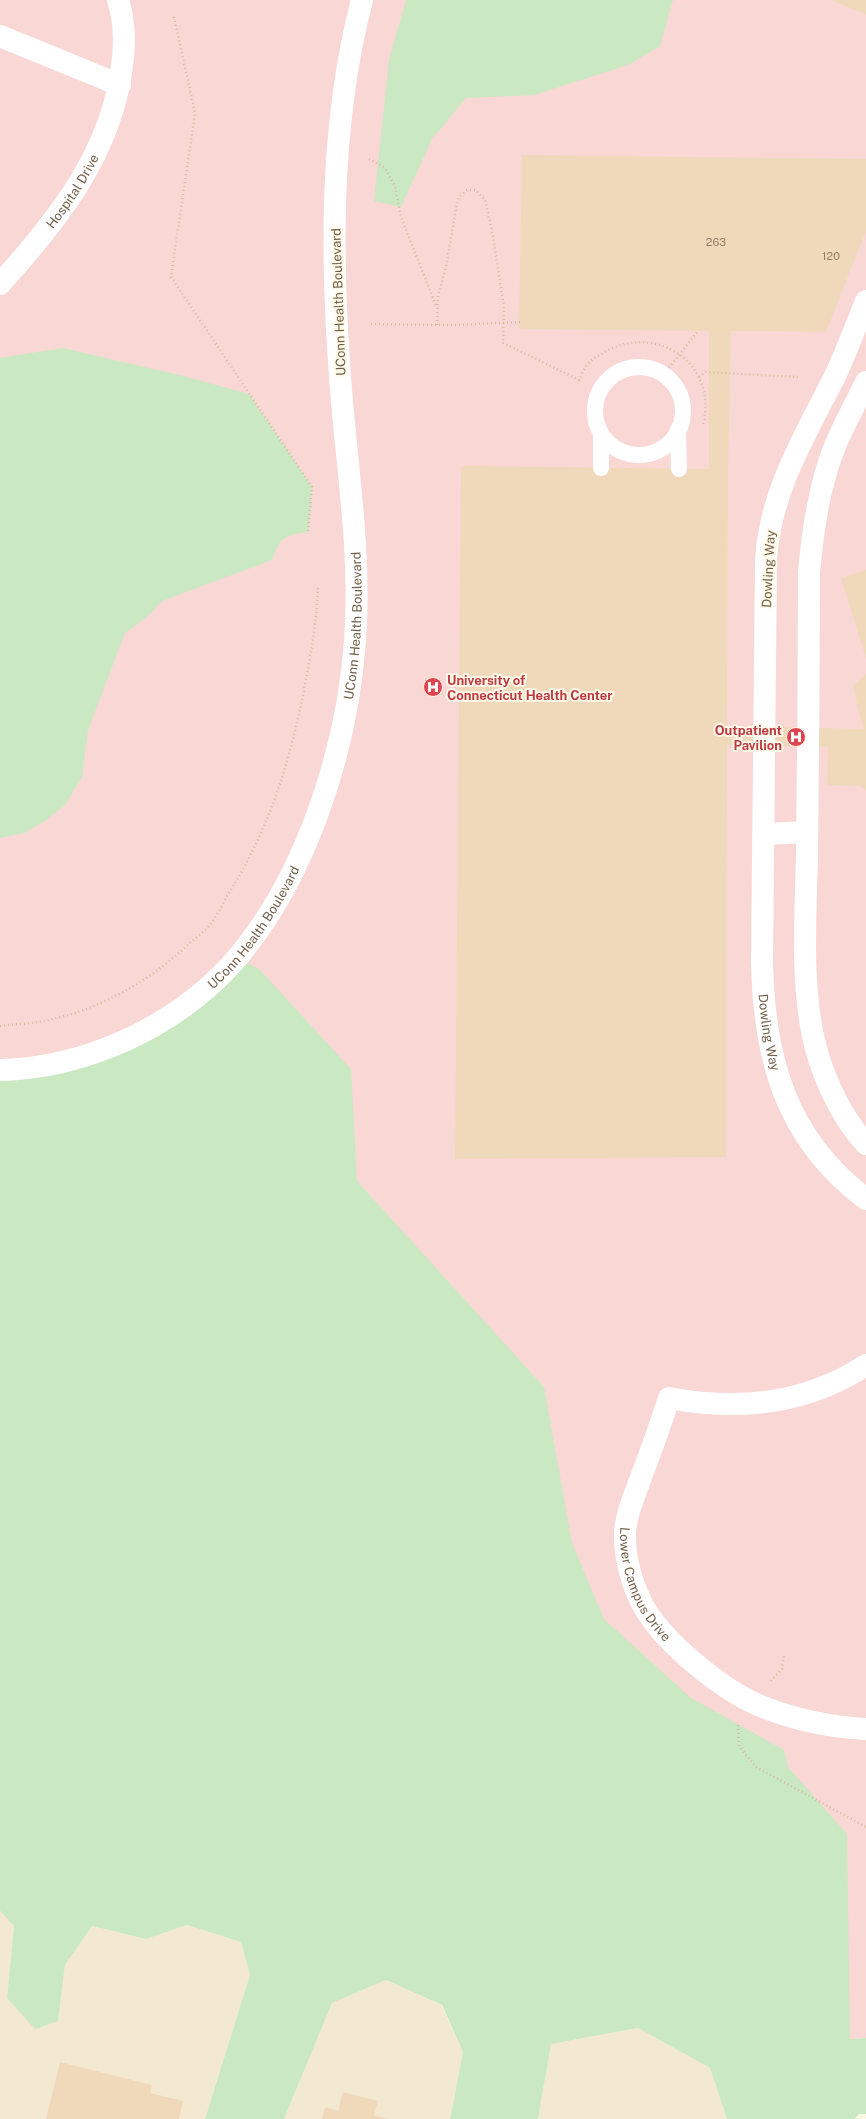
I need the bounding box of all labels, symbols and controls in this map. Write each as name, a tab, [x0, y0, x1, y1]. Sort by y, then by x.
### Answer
street label: Hospital Drive	[43, 152, 102, 231]
street label: UConn Health Boulevard	[328, 228, 349, 376]
house number: 263	[706, 236, 726, 248]
house number: 120	[822, 250, 840, 262]
street label: Dowling Way	[759, 530, 778, 608]
street label: UConn Health Boulevard	[341, 551, 365, 701]
place label: University of Connecticut Health Center	[447, 673, 613, 703]
hospital icon: University of Connecticut Health Center	[422, 676, 444, 698]
place label: Outpatient Pavilion	[715, 723, 782, 753]
hospital icon: Outpatient Pavilion	[785, 726, 807, 748]
street label: UConn Health Boulevard	[205, 864, 302, 992]
street label: Dowling Way	[755, 993, 783, 1073]
street label: Lower Campus Drive	[617, 1526, 674, 1644]

